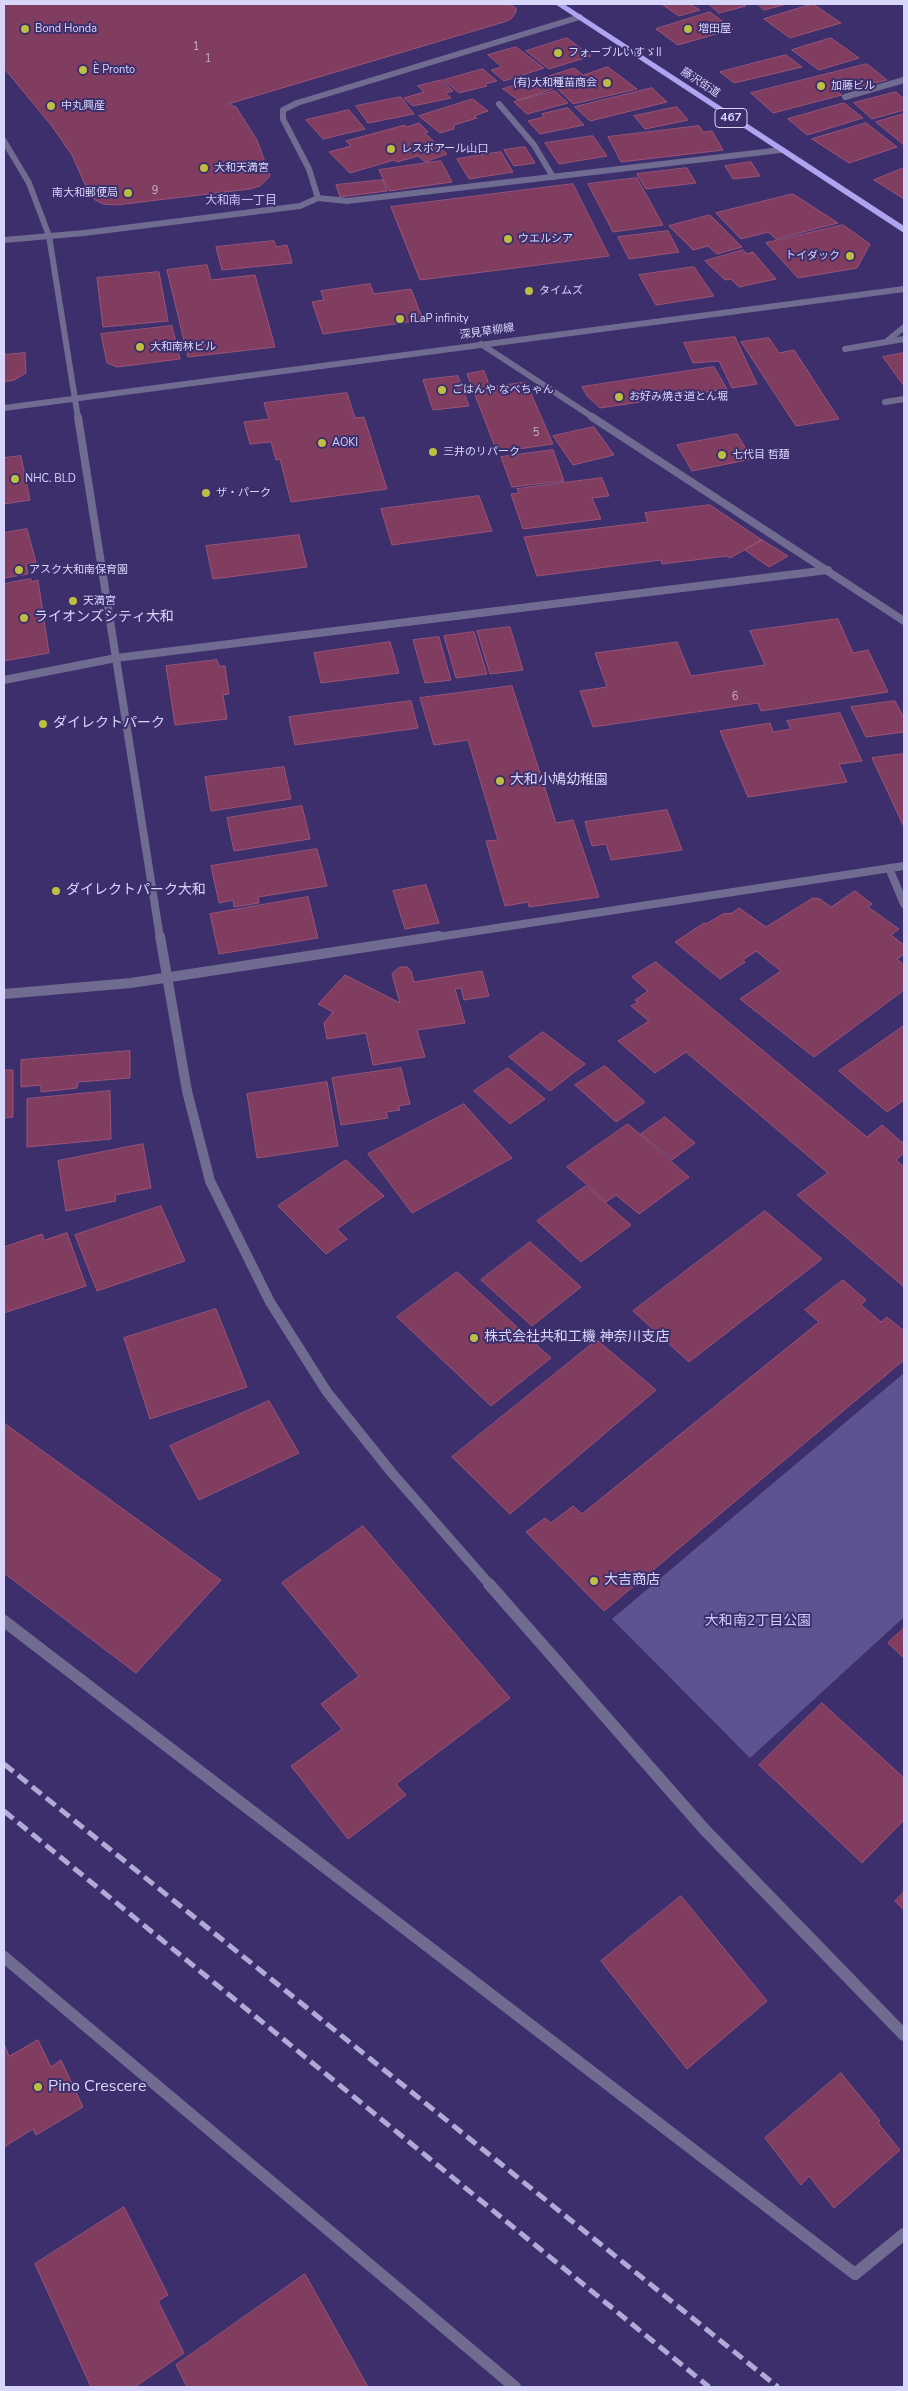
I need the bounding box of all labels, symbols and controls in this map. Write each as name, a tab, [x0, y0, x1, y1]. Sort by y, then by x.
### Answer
place label: Bond Honda	[35, 22, 97, 36]
place label: 増田屋	[698, 22, 731, 36]
marker: Bond Honda	[19, 23, 31, 35]
marker: 増田屋	[682, 23, 694, 35]
house number: 1	[193, 40, 199, 54]
place label: フォーブルいすゞII	[568, 46, 662, 60]
marker: フォーブルいすゞII	[552, 47, 564, 59]
house number: 1	[205, 52, 211, 66]
place label: È Pronto	[93, 63, 135, 77]
marker: È Pronto	[77, 64, 89, 76]
street label: 藤沢街道	[678, 65, 722, 101]
place label: (有)大和種苗商会	[513, 76, 597, 90]
marker: (有)大和種苗商会	[601, 77, 613, 89]
place label: 加藤ビル	[831, 79, 875, 93]
marker: 加藤ビル	[815, 80, 827, 92]
place label: 中丸興産	[61, 99, 105, 113]
marker: 中丸興産	[45, 100, 57, 112]
road number: 467	[715, 109, 747, 128]
place label: レスポアール山口	[401, 142, 488, 156]
marker: レスポアール山口	[385, 143, 397, 155]
place label: 大和天満宮	[214, 161, 269, 175]
marker: 大和天満宮	[198, 162, 210, 174]
house number: 9	[152, 184, 158, 198]
place label: 南大和郵便局	[52, 186, 118, 200]
marker: 南大和郵便局	[122, 187, 134, 199]
district label: 大和南一丁目	[205, 194, 277, 208]
place label: ウエルシア	[518, 232, 573, 246]
marker: ウエルシア	[502, 233, 514, 245]
place label: トイダック	[785, 249, 840, 263]
marker: トイダック	[844, 250, 856, 262]
place label: タイムズ	[539, 284, 583, 298]
marker: タイムズ	[523, 285, 535, 297]
place label: fLaP infinity	[410, 312, 469, 326]
marker: fLaP infinity	[394, 313, 406, 325]
street label: 深見草柳線	[459, 322, 515, 342]
place label: 大和南林ビル	[150, 340, 216, 354]
marker: 大和南林ビル	[134, 341, 146, 353]
place label: ごはんや なべちゃん	[452, 383, 554, 397]
marker: ごはんや なべちゃん	[436, 384, 448, 396]
place label: お好み焼き道とん堀	[629, 390, 728, 404]
marker: お好み焼き道とん堀	[613, 391, 625, 403]
house number: 5	[533, 426, 539, 440]
place label: AOKI	[332, 436, 358, 450]
marker: AOKI	[316, 437, 328, 449]
place label: 三井のリパーク	[443, 445, 520, 459]
marker: 三井のリパーク	[427, 446, 439, 458]
place label: 七代目 哲麺	[732, 448, 790, 462]
marker: 七代目 哲麺	[716, 449, 728, 461]
place label: NHC. BLD	[25, 472, 76, 486]
marker: NHC. BLD	[9, 473, 21, 485]
place label: ザ・パーク	[216, 486, 271, 500]
marker: ザ・パーク	[200, 487, 212, 499]
place label: アスク大和南保育園	[29, 563, 128, 577]
marker: アスク大和南保育園	[13, 564, 25, 576]
place label: 天満宮	[83, 594, 116, 608]
marker: 天満宮	[67, 595, 79, 607]
place label: ライオンズシティ大和	[34, 610, 174, 626]
marker: ライオンズシティ大和	[18, 612, 30, 624]
house number: 6	[732, 690, 738, 704]
place label: ダイレクトパーク	[53, 716, 165, 732]
marker: ダイレクトパーク	[37, 718, 49, 730]
place label: 大和小鳩幼稚園	[510, 773, 608, 789]
marker: 大和小鳩幼稚園	[494, 775, 506, 787]
place label: ダイレクトパーク大和	[66, 883, 206, 899]
marker: ダイレクトパーク大和	[50, 885, 62, 897]
place label: 株式会社共和工機 神奈川支店	[484, 1330, 670, 1346]
marker: 株式会社共和工機 神奈川支店	[468, 1332, 480, 1344]
place label: 大吉商店	[604, 1573, 660, 1589]
marker: 大吉商店	[588, 1575, 600, 1587]
park label: 大和南2丁目公園	[705, 1614, 811, 1630]
place label: Pino Crescere	[48, 2077, 146, 2097]
marker: Pino Crescere	[32, 2081, 44, 2093]

